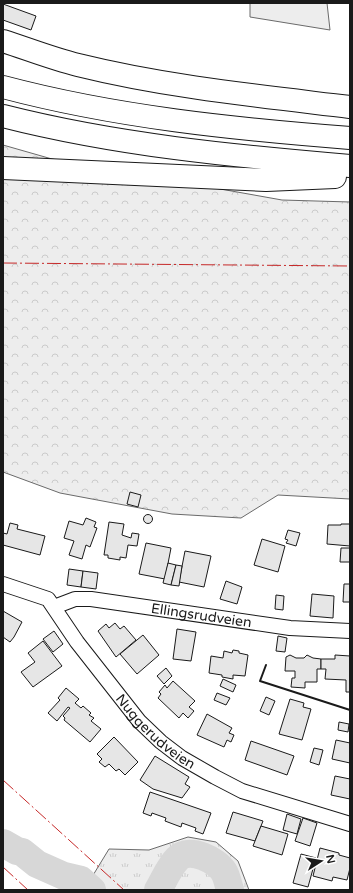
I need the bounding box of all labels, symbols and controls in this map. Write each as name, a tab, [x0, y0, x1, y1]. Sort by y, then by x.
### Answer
street label: Ellingsrudveien	[150, 599, 253, 631]
street label: Nuggerudveien	[112, 690, 198, 772]
north arrow	[301, 841, 341, 881]
text: N	[323, 853, 338, 865]

